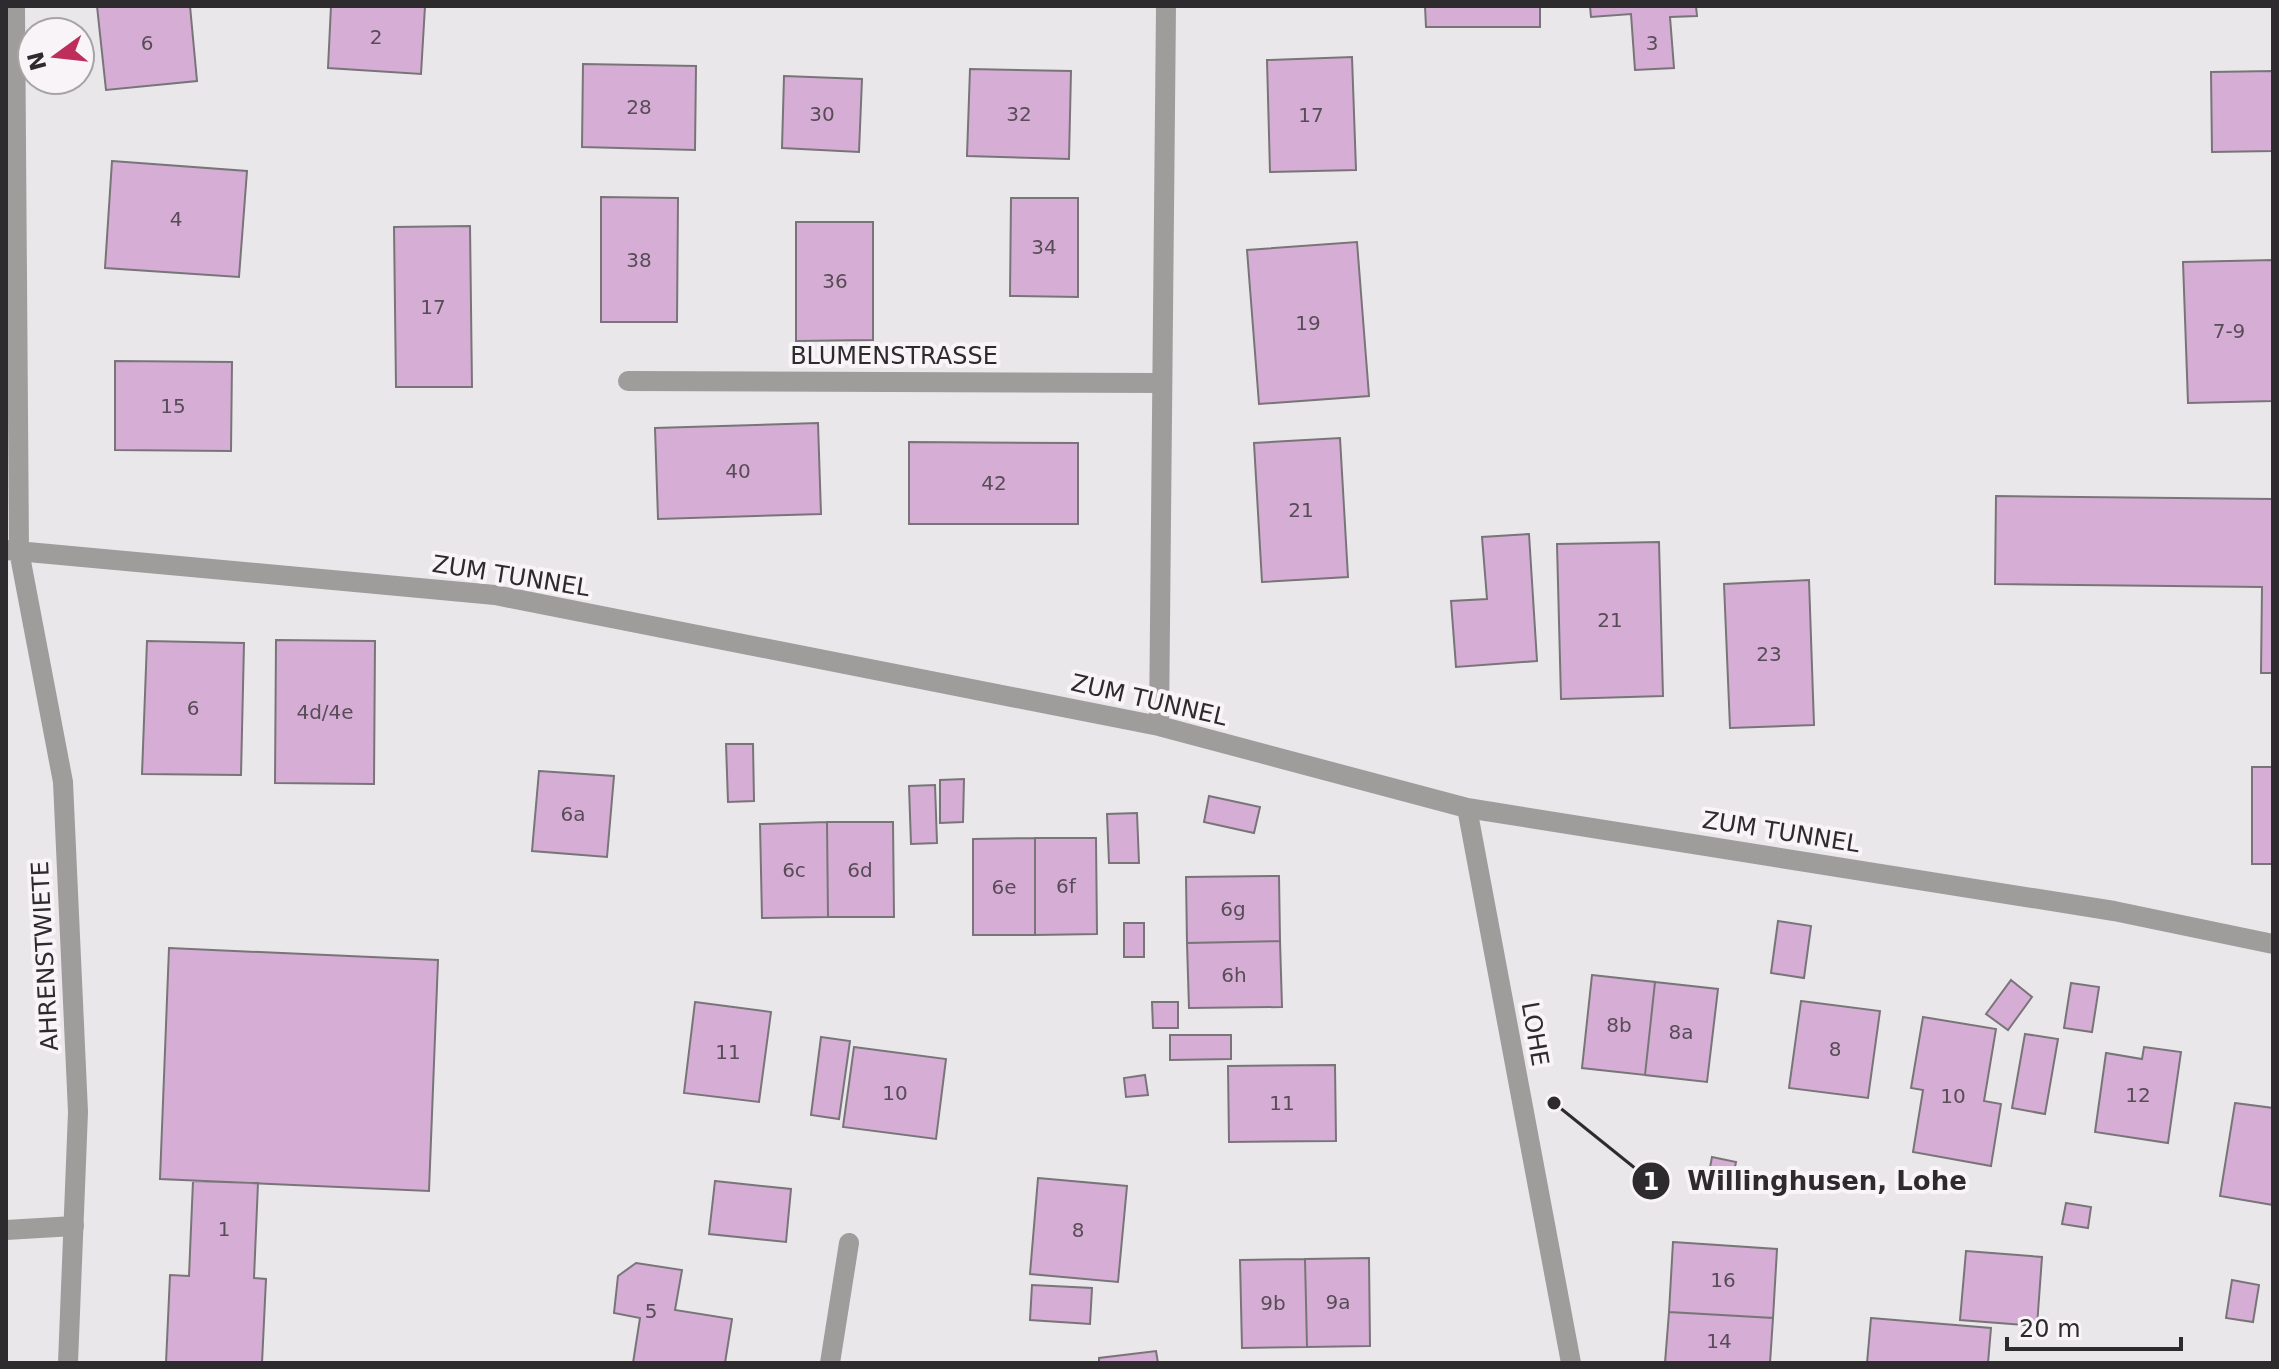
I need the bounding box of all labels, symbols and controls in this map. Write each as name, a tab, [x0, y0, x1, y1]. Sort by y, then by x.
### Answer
north arrow	[16, 16, 96, 96]
house number: 2	[370, 25, 382, 49]
house number: 6	[141, 31, 153, 55]
house number: 3	[1646, 31, 1658, 55]
text: N	[23, 49, 52, 73]
house number: 28	[626, 95, 652, 119]
house number: 30	[809, 102, 835, 126]
house number: 32	[1006, 102, 1032, 126]
house number: 17	[1298, 103, 1324, 127]
house number: 4	[170, 207, 182, 231]
house number: 34	[1031, 235, 1057, 259]
house number: 38	[626, 248, 652, 272]
house number: 36	[822, 269, 848, 293]
house number: 17	[420, 295, 446, 319]
house number: 19	[1295, 311, 1321, 335]
house number: 7-9	[2213, 319, 2245, 343]
street label: BLUMENSTRASSE	[790, 342, 998, 370]
house number: 15	[160, 394, 186, 418]
house number: 40	[725, 459, 751, 483]
house number: 42	[981, 471, 1007, 495]
house number: 21	[1288, 498, 1314, 522]
street label: ZUM TUNNEL	[430, 550, 592, 602]
house number: 21	[1597, 608, 1623, 632]
house number: 23	[1756, 642, 1782, 666]
street label: ZUM TUNNEL	[1068, 668, 1230, 732]
house number: 6	[187, 696, 199, 720]
house number: 4d/4e	[296, 700, 354, 724]
house number: 6a	[561, 802, 585, 826]
street label: ZUM TUNNEL	[1700, 806, 1862, 858]
house number: 6c	[782, 858, 806, 882]
house number: 6d	[847, 858, 873, 882]
street label: AHRENSTWIETE	[26, 860, 64, 1052]
house number: 6f	[1056, 874, 1077, 898]
house number: 6e	[991, 875, 1017, 899]
house number: 6g	[1220, 897, 1246, 921]
house number: 6h	[1221, 963, 1247, 987]
street label: LOHE	[1516, 1000, 1554, 1068]
house number: 8b	[1606, 1013, 1632, 1037]
house number: 8a	[1669, 1020, 1693, 1044]
house number: 8	[1829, 1037, 1841, 1061]
house number: 11	[715, 1040, 741, 1064]
house number: 10	[882, 1081, 908, 1105]
house number: 12	[2125, 1083, 2151, 1107]
house number: 10	[1940, 1084, 1966, 1108]
house number: 11	[1269, 1091, 1295, 1115]
callout: Willinghusen, Lohe	[1631, 1156, 1983, 1206]
text: Willinghusen, Lohe	[1687, 1166, 1967, 1196]
text: 1	[1643, 1168, 1659, 1196]
house number: 1	[218, 1217, 230, 1241]
house number: 8	[1072, 1218, 1084, 1242]
house number: 16	[1710, 1268, 1736, 1292]
house number: 9a	[1326, 1290, 1350, 1314]
house number: 9b	[1260, 1291, 1286, 1315]
house number: 5	[645, 1299, 657, 1323]
scale bar	[2007, 1301, 2181, 1351]
text: 20 m	[2019, 1315, 2081, 1343]
house number: 14	[1706, 1329, 1732, 1353]

